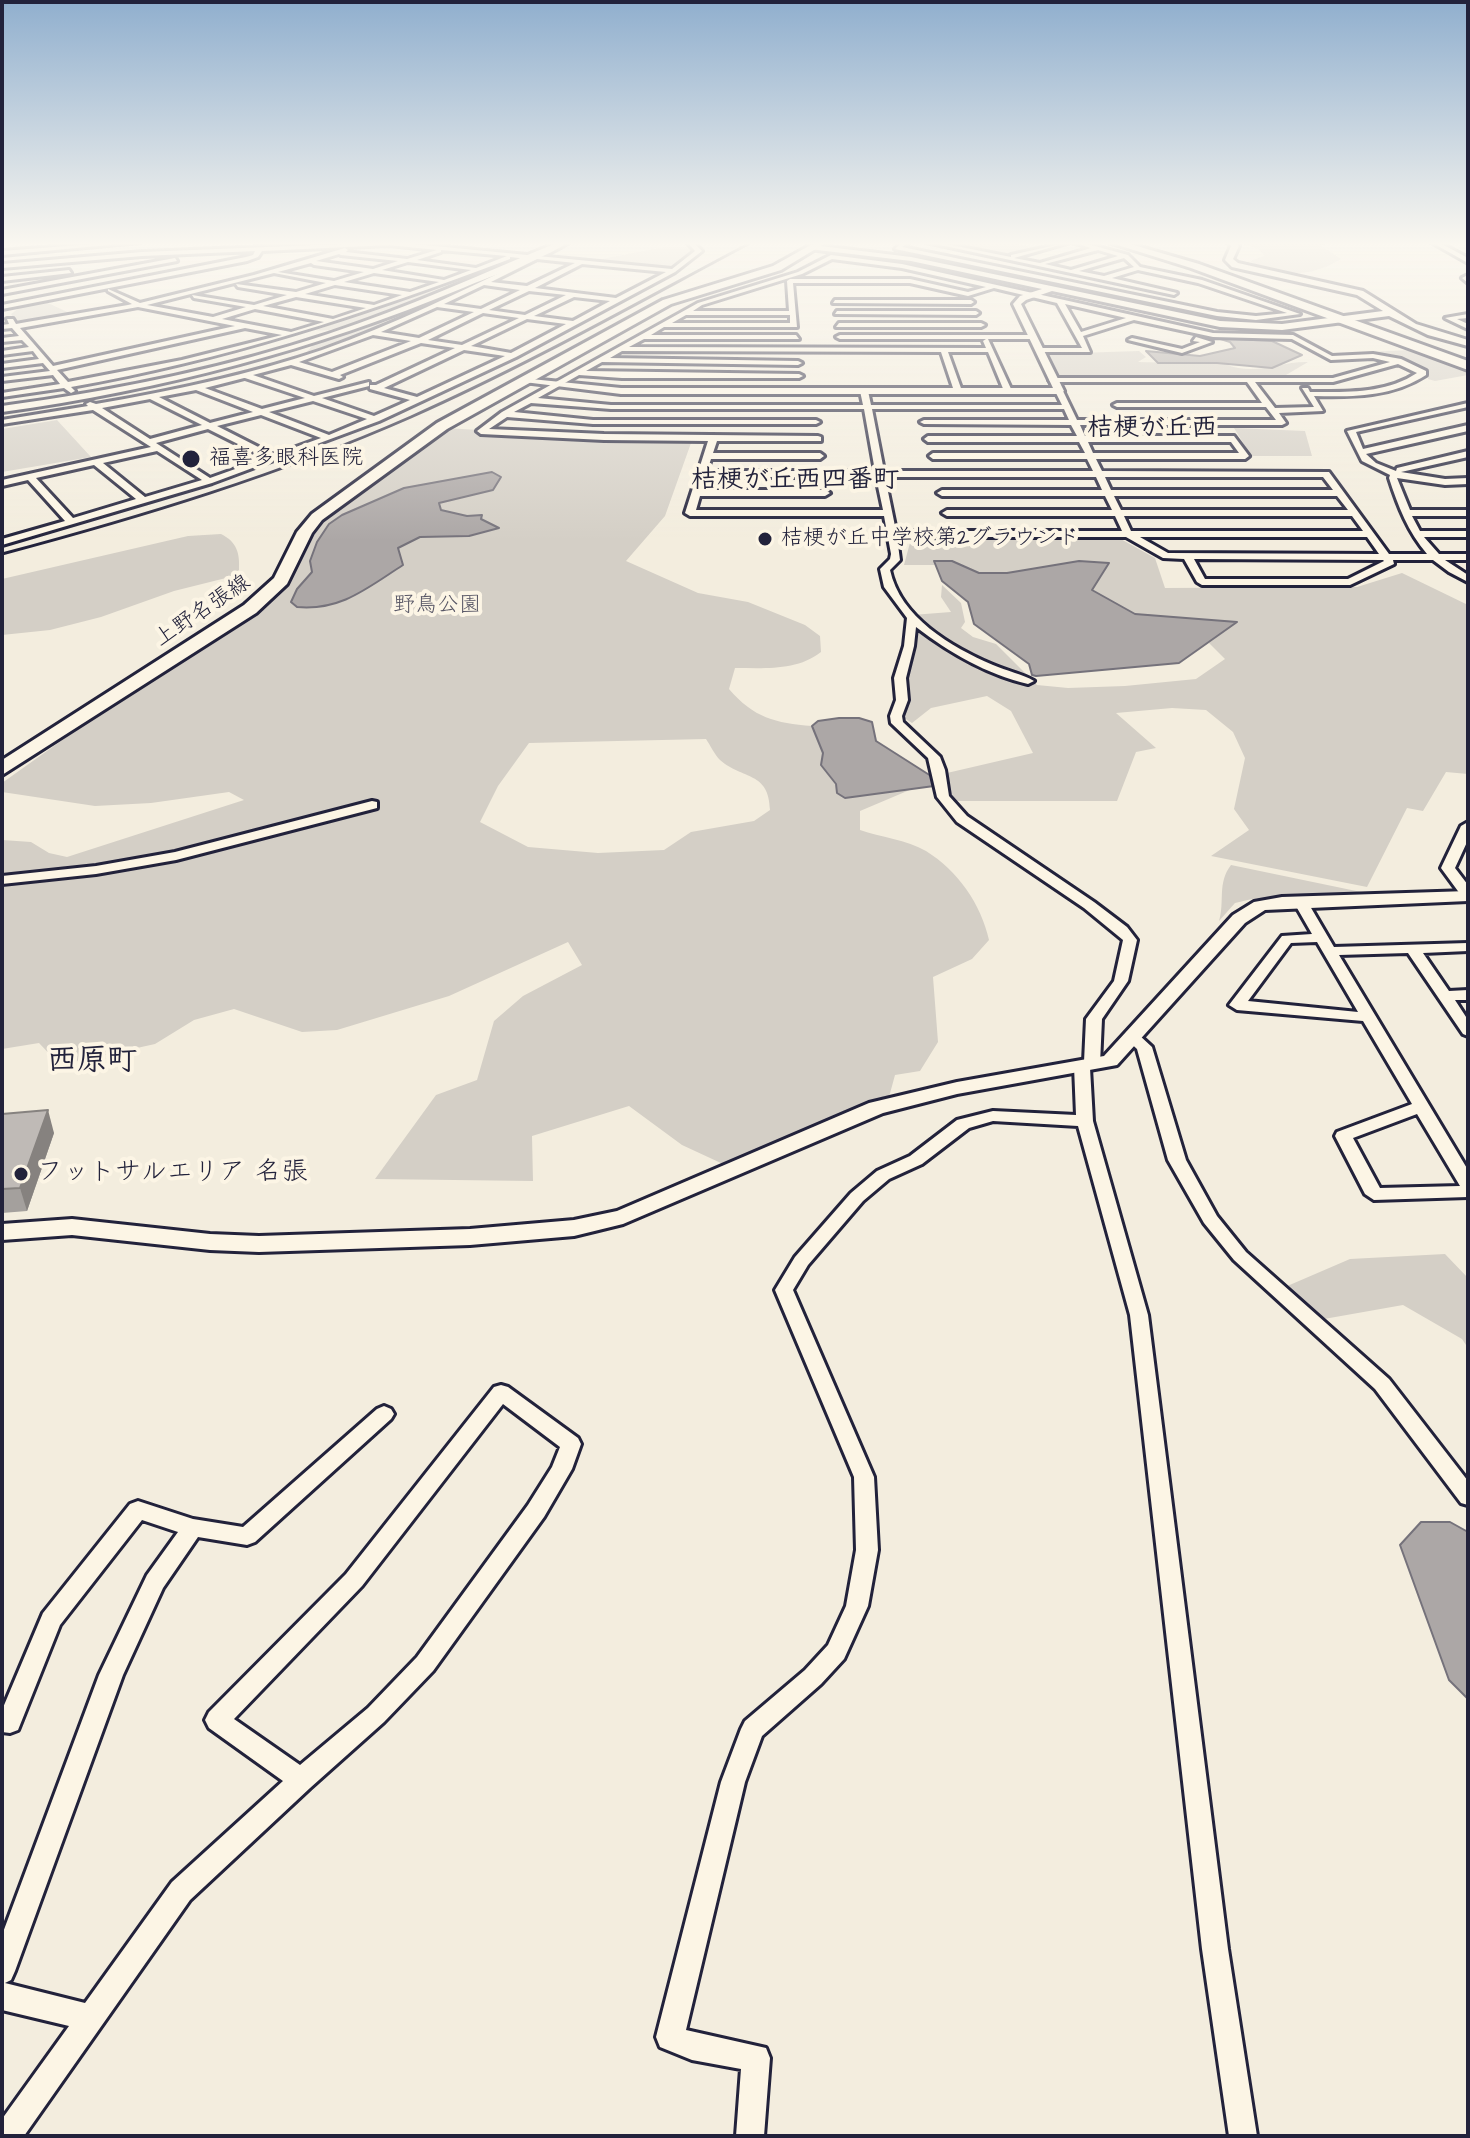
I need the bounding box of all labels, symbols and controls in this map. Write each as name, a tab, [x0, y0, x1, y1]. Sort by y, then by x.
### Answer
district label: 桔梗が丘西	[1087, 414, 1217, 446]
place label: 福喜多眼科医院	[209, 446, 363, 472]
marker: 福喜多眼科医院	[180, 448, 202, 470]
district label: 桔梗が丘西四番町	[691, 466, 899, 498]
place label: 桔梗が丘中学校第2グラウンド	[781, 526, 1080, 552]
marker: 桔梗が丘中学校第2グラウンド	[756, 530, 774, 548]
street label: 上野名張線	[150, 570, 256, 654]
park label: 野鳥公園	[393, 593, 481, 619]
district label: 西原町	[47, 1045, 137, 1081]
place label: フットサルエリア 名張	[37, 1158, 307, 1190]
marker: フットサルエリア 名張	[12, 1165, 30, 1183]

